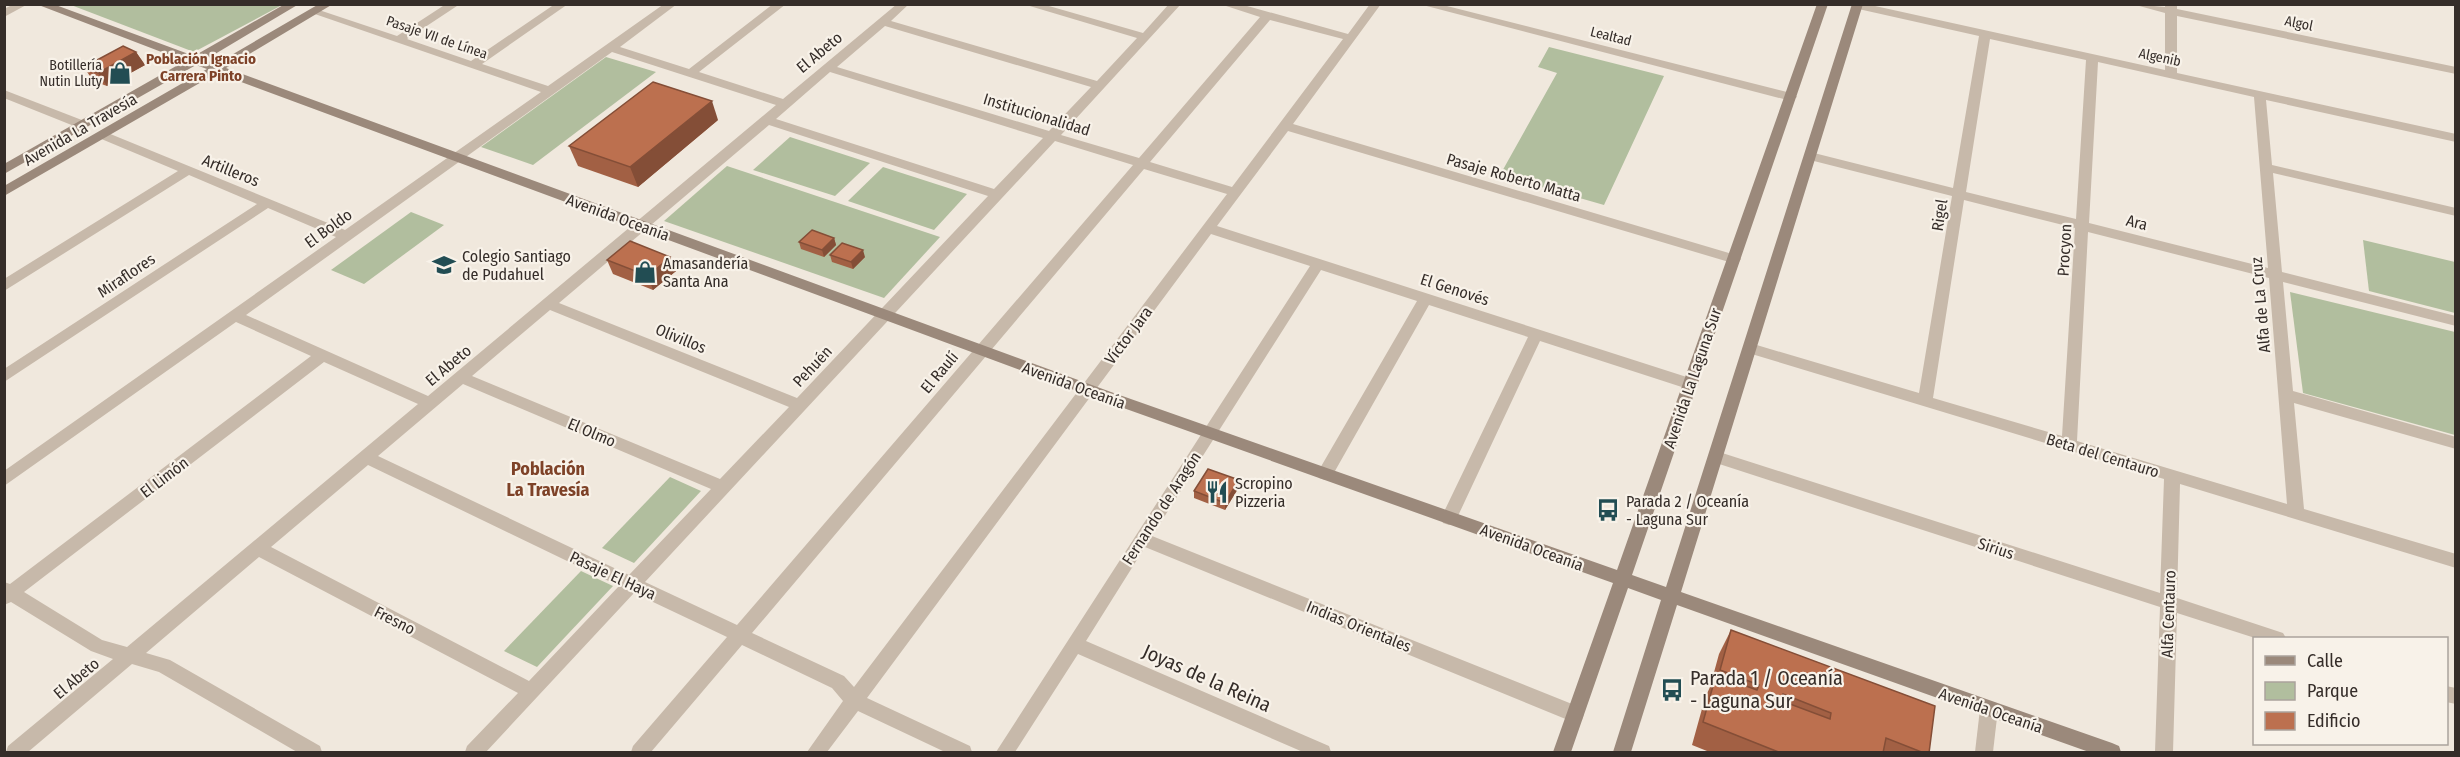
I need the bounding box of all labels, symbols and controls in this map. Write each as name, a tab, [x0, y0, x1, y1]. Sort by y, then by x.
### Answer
street label: Pasaje VII de Línea	[384, 12, 490, 63]
street label: Algol	[2283, 12, 2315, 35]
street label: Lealtad	[1588, 23, 1633, 50]
street label: El Abeto	[793, 28, 846, 77]
street label: Algenib	[2137, 45, 2183, 70]
district label: Población Ignacio Carrera Pinto	[146, 50, 256, 85]
place label: Botillería Nutin Lluty	[40, 57, 103, 90]
shop icon: Botillería Nutin Lluty	[107, 60, 133, 86]
street label: Avenida La Travesía	[20, 89, 141, 170]
street label: Institucionalidad	[981, 89, 1093, 140]
street label: Pasaje Roberto Matta	[1445, 149, 1583, 206]
street label: Artilleros	[199, 150, 262, 191]
street label: Avenida Oceanía	[564, 190, 672, 245]
street label: Rigel	[1928, 198, 1951, 232]
street label: El Boldo	[301, 205, 356, 252]
street label: Ara	[2124, 211, 2150, 234]
street label: Procyon	[2054, 223, 2075, 277]
place label: Colegio Santiago de Pudahuel	[462, 247, 571, 284]
street label: Miraflores	[94, 249, 159, 302]
school or university icon: Colegio Santiago de Pudahuel	[431, 252, 457, 278]
place label: Amasandería Santa Ana	[663, 254, 749, 291]
street label: Alfa de La Cruz	[2247, 256, 2274, 353]
shop icon: Amasandería Santa Ana	[632, 259, 658, 285]
street label: El Genovés	[1418, 269, 1492, 310]
street label: Víctor Jara	[1101, 303, 1156, 368]
street label: Avenida La Laguna Sur	[1660, 305, 1726, 451]
street label: Olivillos	[653, 320, 709, 357]
street label: El Abeto	[422, 341, 475, 390]
street label: Pehuén	[789, 342, 836, 391]
street label: El Raulí	[917, 348, 962, 397]
street label: Avenida Oceanía	[1020, 358, 1128, 413]
street label: El Olmo	[565, 414, 619, 451]
street label: Beta del Centauro	[2044, 429, 2162, 482]
street label: Fernando de Aragón	[1118, 448, 1205, 568]
street label: El Limón	[136, 453, 192, 502]
district label: Población La Travesía	[507, 458, 590, 501]
place label: Scropino Pizzeria	[1235, 474, 1293, 511]
restaurant icon: Scropino Pizzeria	[1204, 479, 1230, 505]
place label: Parada 2 / Oceanía - Laguna Sur	[1626, 492, 1749, 529]
bus stop icon: Parada 2 / Oceanía - Laguna Sur	[1595, 497, 1621, 523]
street label: Avenida Oceanía	[1478, 520, 1586, 575]
street label: Sirius	[1975, 534, 2016, 563]
street label: Pasaje El Haya	[567, 547, 659, 604]
street label: Alfa Centauro	[2157, 570, 2180, 658]
street label: Indias Orientales	[1304, 597, 1414, 656]
street label: Fresno	[371, 602, 418, 639]
legend	[2253, 637, 2448, 745]
street label: Joyas de la Reina	[1139, 639, 1275, 717]
text: Calle	[2307, 650, 2343, 672]
street label: El Abeto	[50, 654, 103, 703]
place label: Parada 1 / Oceanía - Laguna Sur	[1690, 666, 1843, 713]
bus stop icon: Parada 1 / Oceanía - Laguna Sur	[1659, 677, 1685, 703]
text: Parque	[2307, 680, 2358, 702]
street label: Avenida Oceanía	[1936, 684, 2045, 737]
text: Edificio	[2307, 710, 2360, 732]

